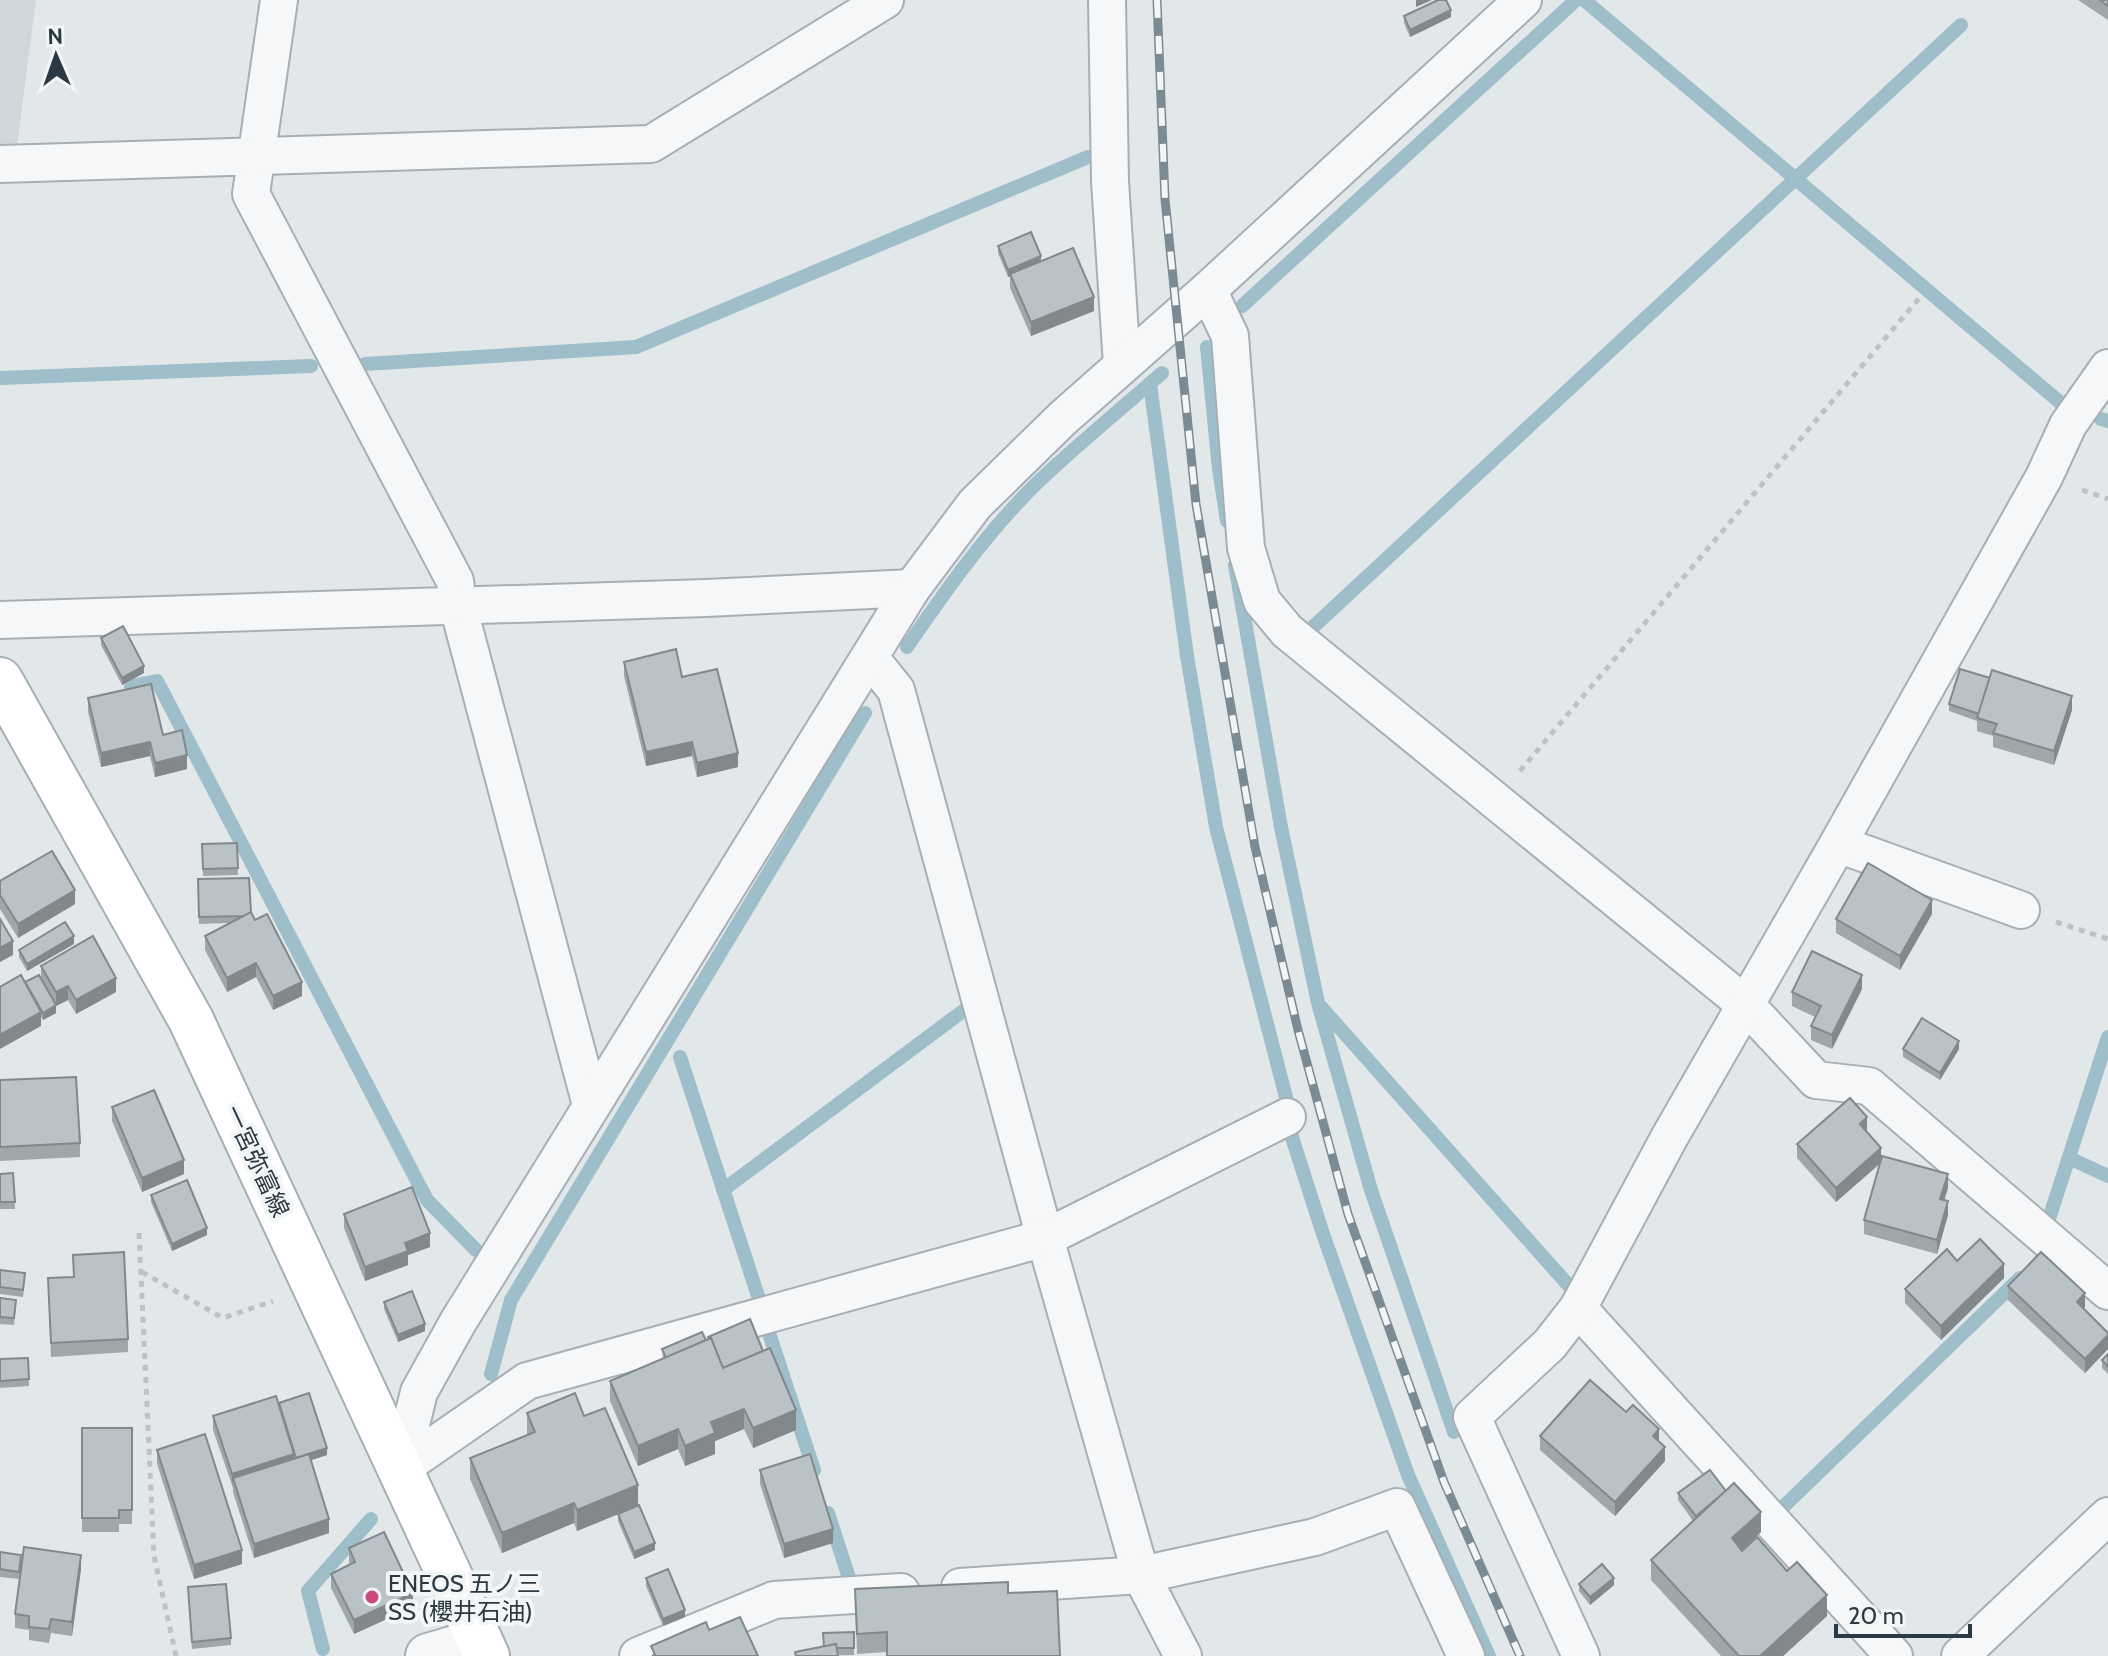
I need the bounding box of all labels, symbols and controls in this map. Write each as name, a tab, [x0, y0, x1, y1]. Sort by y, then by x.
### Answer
north arrow	[16, 16, 96, 96]
text: N	[47, 23, 64, 50]
street label: 一宮弥富線	[219, 1100, 295, 1222]
place label: ENEOS 五ノ三 SS (櫻井石油)	[388, 1569, 541, 1626]
marker: ENEOS 五ノ三 SS (櫻井石油)	[363, 1588, 381, 1606]
scale bar	[1836, 1588, 1970, 1638]
text: 20 m	[1848, 1601, 1904, 1630]

